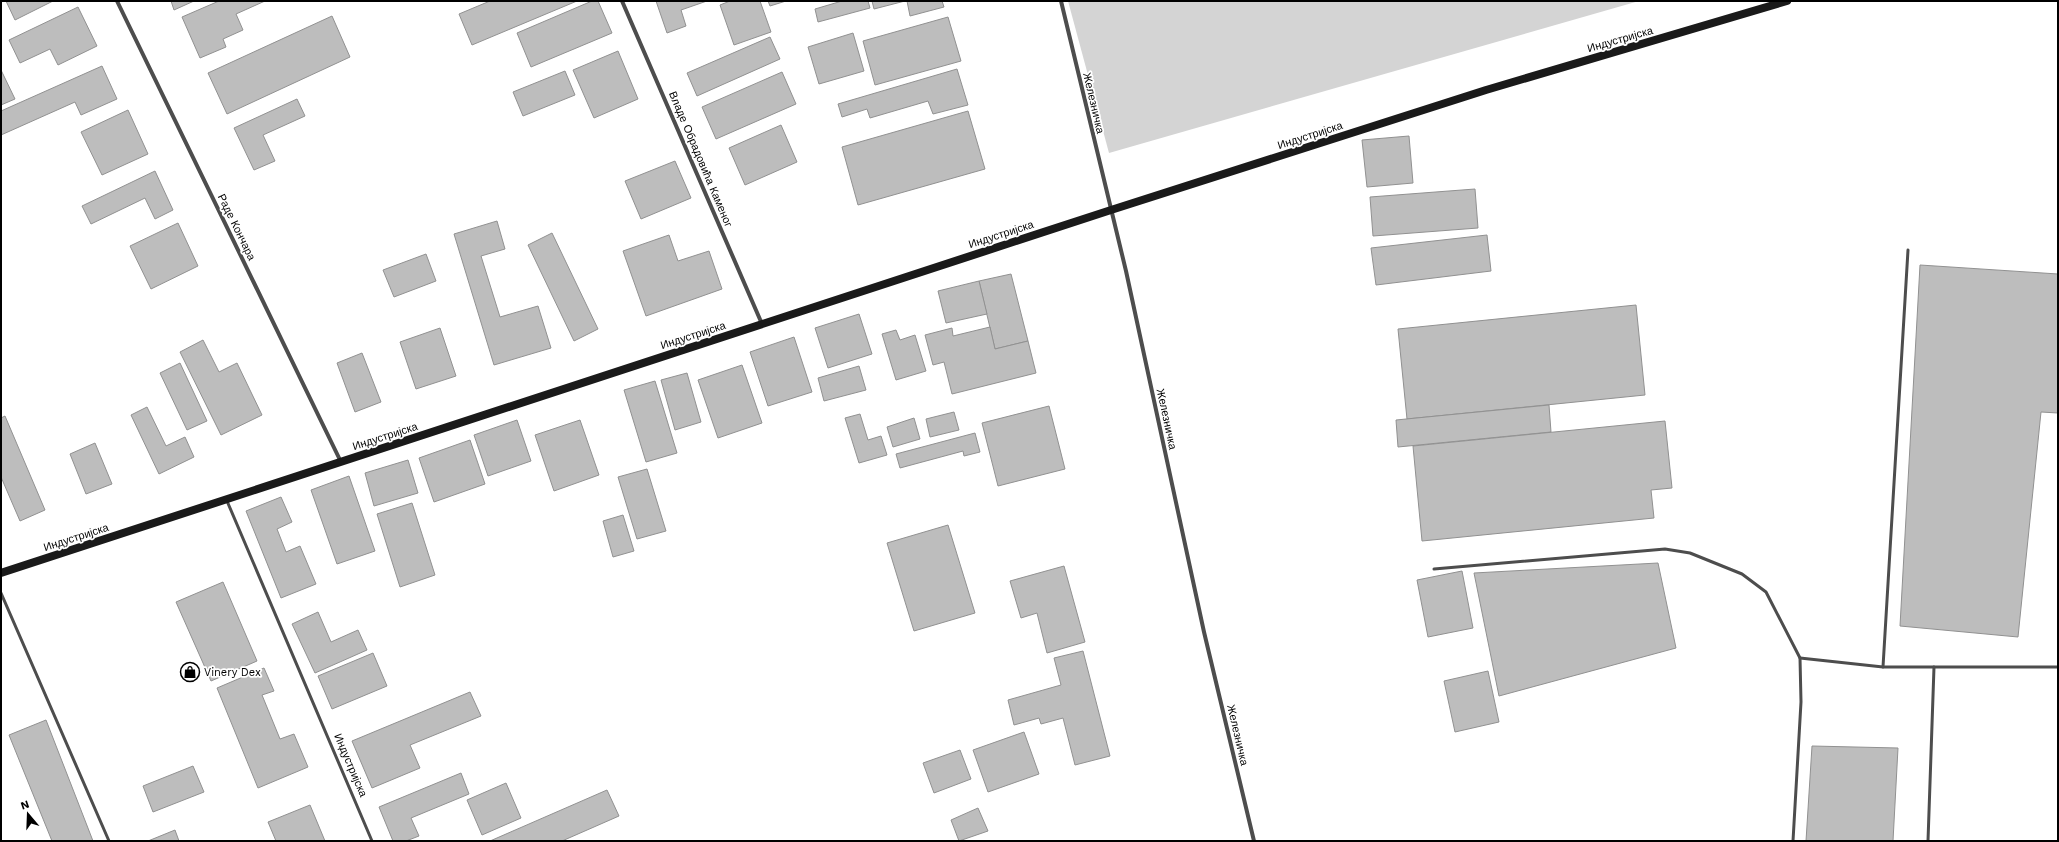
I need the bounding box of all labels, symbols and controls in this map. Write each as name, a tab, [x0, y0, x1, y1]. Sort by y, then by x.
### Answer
street label: Индустријска	[1586, 24, 1655, 55]
street label: Железничка	[1080, 71, 1107, 136]
street label: Владе Обрадовића Каменог	[666, 89, 735, 229]
street label: Индустријска	[1276, 119, 1345, 152]
street label: Раде Кончара	[215, 192, 259, 263]
street label: Индустријска	[967, 218, 1036, 251]
street label: Индустријска	[659, 319, 728, 352]
street label: Железничка	[1154, 387, 1180, 452]
street label: Индустријска	[351, 420, 420, 453]
street label: Индустријска	[42, 521, 111, 554]
shop icon: Vinery Dex	[179, 661, 201, 683]
place label: Vinery Dex	[204, 666, 261, 679]
street label: Железничка	[1224, 703, 1251, 768]
street label: Индустријска	[331, 731, 370, 800]
north arrow	[8, 794, 48, 834]
text: N	[19, 798, 31, 812]

